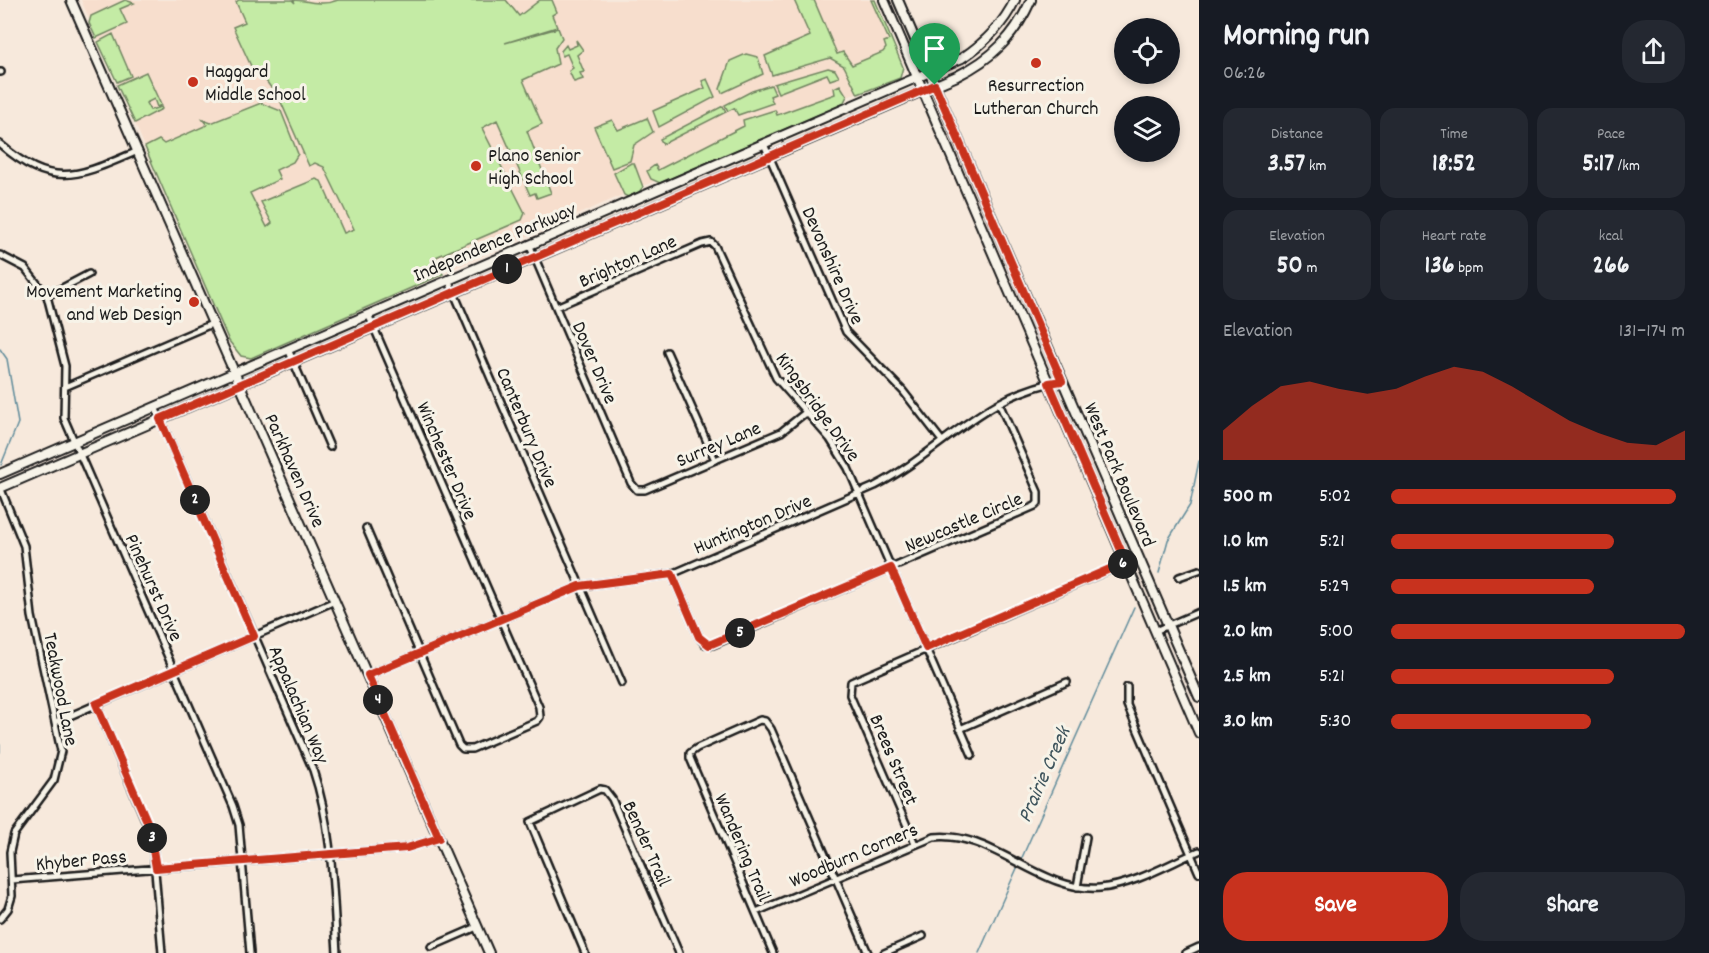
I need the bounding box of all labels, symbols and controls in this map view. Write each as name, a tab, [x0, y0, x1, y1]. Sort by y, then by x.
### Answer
text: Morning run	[1223, 14, 1370, 61]
map controls	[1114, 18, 1180, 162]
button: locate	[1114, 18, 1180, 84]
button: share	[1622, 20, 1685, 83]
pin	[909, 23, 960, 85]
icon: arrive	[918, 32, 951, 65]
marker: Resurrection Lutheran Church	[1029, 56, 1043, 70]
place label: Haggard Middle School	[205, 59, 306, 110]
text: 06:26	[1223, 60, 1266, 88]
place label: Resurrection Lutheran Church	[973, 73, 1099, 124]
marker: Haggard Middle School	[186, 75, 200, 89]
button: layers	[1114, 96, 1180, 162]
text: Distance	[1271, 123, 1323, 146]
text: Time	[1440, 123, 1468, 146]
text: Pace	[1597, 123, 1625, 146]
place label: Plano Senior High School	[488, 143, 581, 194]
text: 3.57	[1267, 146, 1305, 183]
text: 18:52	[1432, 146, 1476, 183]
text: 5:17	[1582, 146, 1614, 183]
text: km	[1305, 155, 1327, 178]
text: /km	[1614, 155, 1640, 178]
marker: Plano Senior High School	[469, 159, 483, 173]
street label: Independence Parkway	[410, 197, 582, 291]
street label: Devonshire Drive	[793, 203, 870, 330]
text: Elevation	[1269, 225, 1325, 248]
text: Heart rate	[1422, 225, 1486, 248]
text: kcal	[1599, 225, 1623, 248]
street label: Brighton Lane	[575, 229, 682, 297]
text: 50	[1277, 248, 1303, 285]
text: 136	[1425, 248, 1455, 285]
text: 266	[1593, 248, 1629, 285]
pin: 1	[492, 254, 522, 284]
text: 1	[505, 257, 509, 280]
text: m	[1303, 257, 1317, 280]
text: bpm	[1455, 257, 1483, 280]
place label: Movement Marketing and Web Design	[26, 279, 182, 330]
marker: Movement Marketing and Web Design	[187, 295, 201, 309]
street label: Dover Drive	[563, 318, 623, 409]
text: Elevation	[1223, 318, 1293, 346]
text: 131–174 m	[1619, 318, 1685, 346]
street label: Kingsbridge Drive	[767, 347, 866, 468]
street label: Canterbury Drive	[487, 364, 563, 493]
street label: Winchester Drive	[408, 398, 483, 525]
street label: West Park Boulevard	[1075, 399, 1161, 552]
street label: Parkhaven Drive	[256, 410, 331, 533]
street label: Surrey Lane	[673, 415, 766, 476]
text: 500 m	[1223, 483, 1272, 511]
text: 5:02	[1319, 483, 1351, 511]
pin: 2	[180, 485, 210, 515]
street label: Newcastle Circle	[901, 486, 1028, 561]
text: 2	[192, 488, 199, 511]
street label: Huntington Drive	[690, 488, 817, 563]
text: 1.0 km	[1223, 528, 1268, 556]
text: 5:21	[1319, 528, 1345, 556]
street label: Pinehurst Drive	[116, 530, 188, 647]
pin: 6	[1108, 549, 1138, 579]
text: 6	[1119, 552, 1127, 575]
text: 1.5 km	[1223, 573, 1266, 601]
text: 5:29	[1319, 573, 1349, 601]
pin: 5	[725, 618, 755, 648]
text: 2.0 km	[1223, 618, 1272, 646]
text: 5:00	[1319, 618, 1353, 646]
text: 5	[736, 621, 744, 644]
street label: Teakwood Lane	[34, 631, 84, 749]
street label: Appalachian Way	[260, 642, 335, 769]
text: 2.5 km	[1223, 663, 1271, 691]
text: 5:21	[1319, 663, 1345, 691]
pin: 4	[363, 685, 393, 715]
text: 4	[375, 688, 381, 711]
text: 3.0 km	[1223, 708, 1273, 736]
text: 5:30	[1319, 708, 1351, 736]
street label: Brees Street	[861, 710, 924, 810]
water label: Prairie Creek	[1011, 720, 1081, 828]
street label: Wandering Trail	[706, 790, 777, 907]
street label: Bender Trail	[614, 797, 677, 892]
street label: Woodburn Corners	[786, 817, 923, 896]
pin: 3	[137, 823, 167, 853]
text: 3	[148, 826, 156, 849]
street label: Khyber Pass	[35, 844, 128, 880]
button: Save	[1223, 872, 1448, 941]
button: Share	[1460, 872, 1685, 941]

